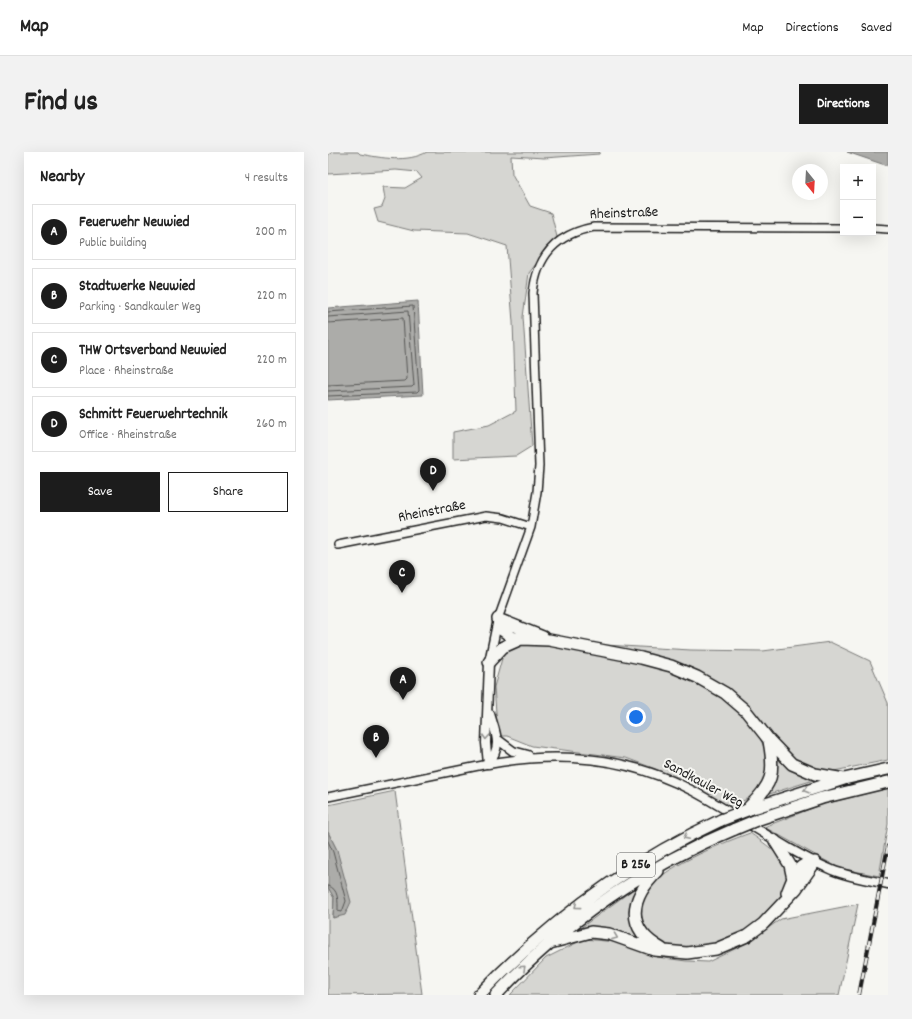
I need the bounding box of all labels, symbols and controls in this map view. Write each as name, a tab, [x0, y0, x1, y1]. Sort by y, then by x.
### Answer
text: Map	[20, 14, 49, 41]
text: Map	[742, 18, 764, 38]
text: Directions	[786, 18, 839, 38]
text: Saved	[861, 18, 892, 38]
text: Find us	[24, 84, 98, 124]
button: Directions	[799, 84, 888, 124]
north arrow	[792, 164, 828, 200]
map controls	[840, 164, 876, 236]
button: +	[840, 164, 876, 200]
text: Nearby	[40, 166, 84, 190]
text: 4 results	[245, 169, 288, 188]
button: −	[840, 200, 876, 236]
street label: Rheinstraße	[589, 202, 659, 226]
text: Feuerwehr Neuwied	[79, 212, 190, 234]
text: A	[50, 223, 58, 242]
text: 200 m	[255, 223, 287, 242]
text: Public building	[79, 234, 147, 253]
text: Stadtwerke Neuwied	[79, 276, 195, 298]
text: B	[51, 287, 57, 306]
text: 220 m	[257, 287, 287, 306]
text: Parking · Sandkauler Weg	[79, 298, 201, 317]
text: THW Ortsverband Neuwied	[79, 340, 227, 362]
text: C	[51, 351, 57, 370]
text: 220 m	[257, 351, 287, 370]
text: Place · Rheinstraße	[79, 362, 173, 381]
text: Schmitt Feuerwehrtechnik	[79, 404, 228, 426]
text: D	[51, 415, 57, 434]
text: 260 m	[256, 415, 287, 434]
text: Office · Rheinstraße	[79, 426, 177, 445]
pin: D	[420, 458, 446, 491]
button: Save	[40, 472, 160, 512]
button: Share	[168, 472, 288, 512]
street label: Rheinstraße	[396, 495, 468, 529]
pin: C	[389, 560, 415, 593]
pin: A	[390, 667, 416, 700]
your location	[626, 707, 646, 727]
pin: B	[363, 725, 389, 758]
one-way arrow	[482, 734, 491, 740]
street label: Sandkauler Weg	[659, 754, 747, 814]
one-way arrow	[803, 785, 810, 794]
one-way arrow	[683, 832, 690, 840]
road number: B 256	[617, 853, 655, 877]
one-way arrow	[574, 902, 581, 909]
one-way arrow	[612, 932, 619, 940]
one-way arrow	[518, 966, 526, 973]

